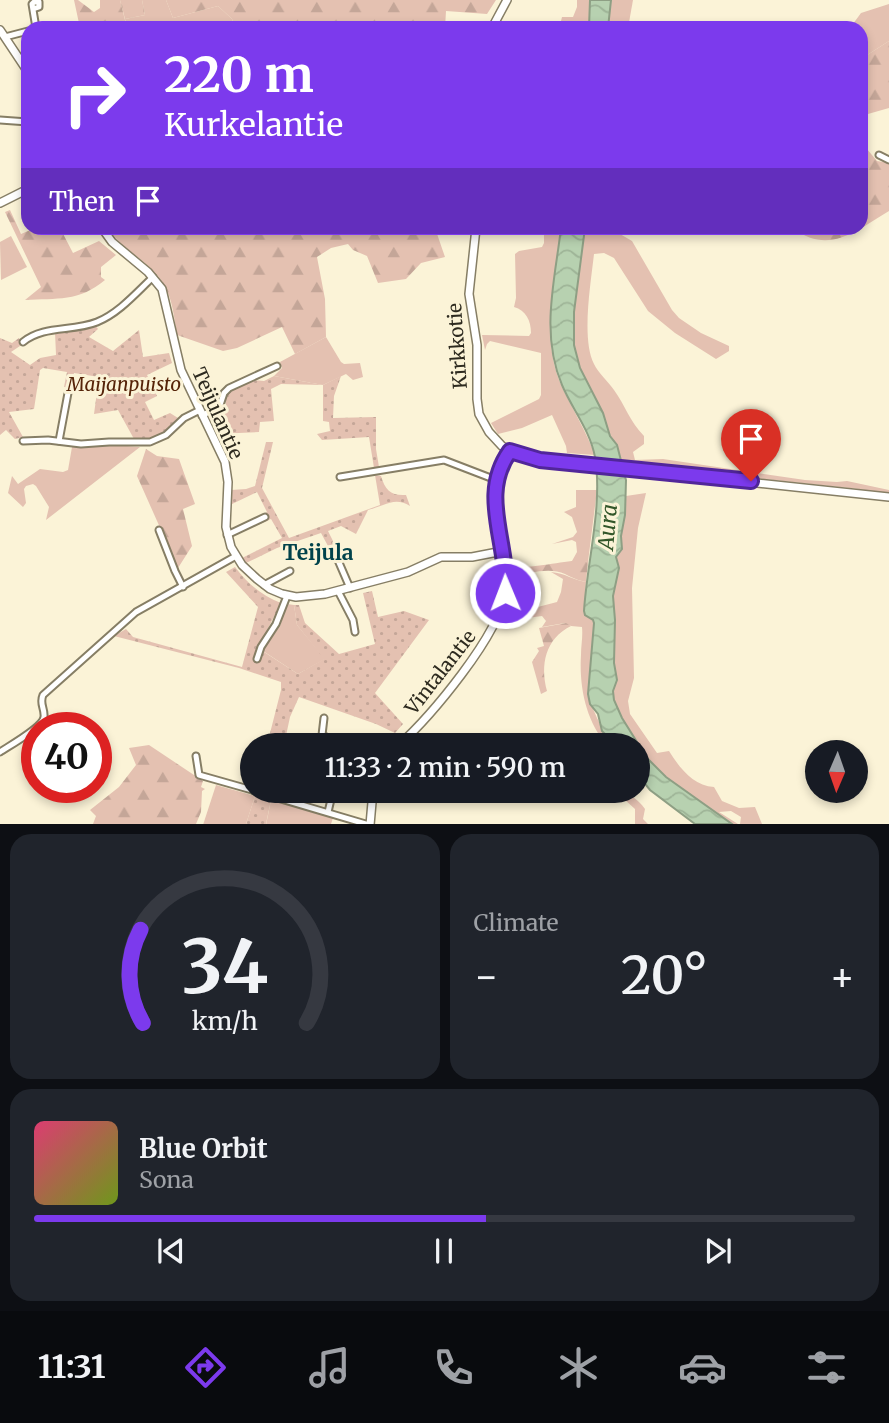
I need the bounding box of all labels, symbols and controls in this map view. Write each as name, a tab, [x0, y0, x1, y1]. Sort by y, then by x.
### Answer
text: 220 m	[164, 44, 314, 105]
icon: right	[49, 49, 140, 140]
text: Kurkelantie	[164, 105, 343, 145]
icon: arrive	[129, 182, 167, 220]
text: Then	[49, 185, 115, 218]
street label: Kirkkotie	[442, 302, 472, 390]
street label: Teijulantie	[187, 364, 249, 463]
park label: Maijanpuisto	[66, 372, 181, 396]
pin	[721, 409, 781, 481]
icon: arrive	[732, 420, 770, 458]
water label: Aura	[592, 503, 623, 553]
district label: Teijula	[282, 539, 354, 566]
position arrow	[468, 556, 542, 630]
street label: Vintalantie	[399, 625, 481, 720]
speed limit sign: 40	[21, 712, 112, 803]
north arrow	[805, 740, 868, 803]
map controls	[805, 740, 868, 803]
text: 11:33 · 2 min · 590 m	[324, 751, 566, 784]
text: Climate	[474, 908, 559, 937]
text: 34	[181, 921, 268, 1013]
text: 20°	[621, 943, 708, 1008]
text: −	[474, 953, 499, 1000]
text: +	[830, 953, 855, 1000]
text: km/h	[192, 1004, 258, 1036]
text: Blue Orbit	[139, 1132, 268, 1165]
text: Sona	[139, 1165, 194, 1194]
icon: previous	[152, 1232, 190, 1270]
icon: pause	[425, 1232, 463, 1270]
icon: next	[699, 1232, 737, 1270]
icon: directions	[181, 1343, 230, 1392]
icon: music	[305, 1343, 354, 1392]
icon: phone	[429, 1343, 478, 1392]
icon: climate	[554, 1343, 603, 1392]
icon: car	[678, 1343, 727, 1392]
icon: filters	[802, 1343, 851, 1392]
text: 11:31	[38, 1347, 106, 1387]

